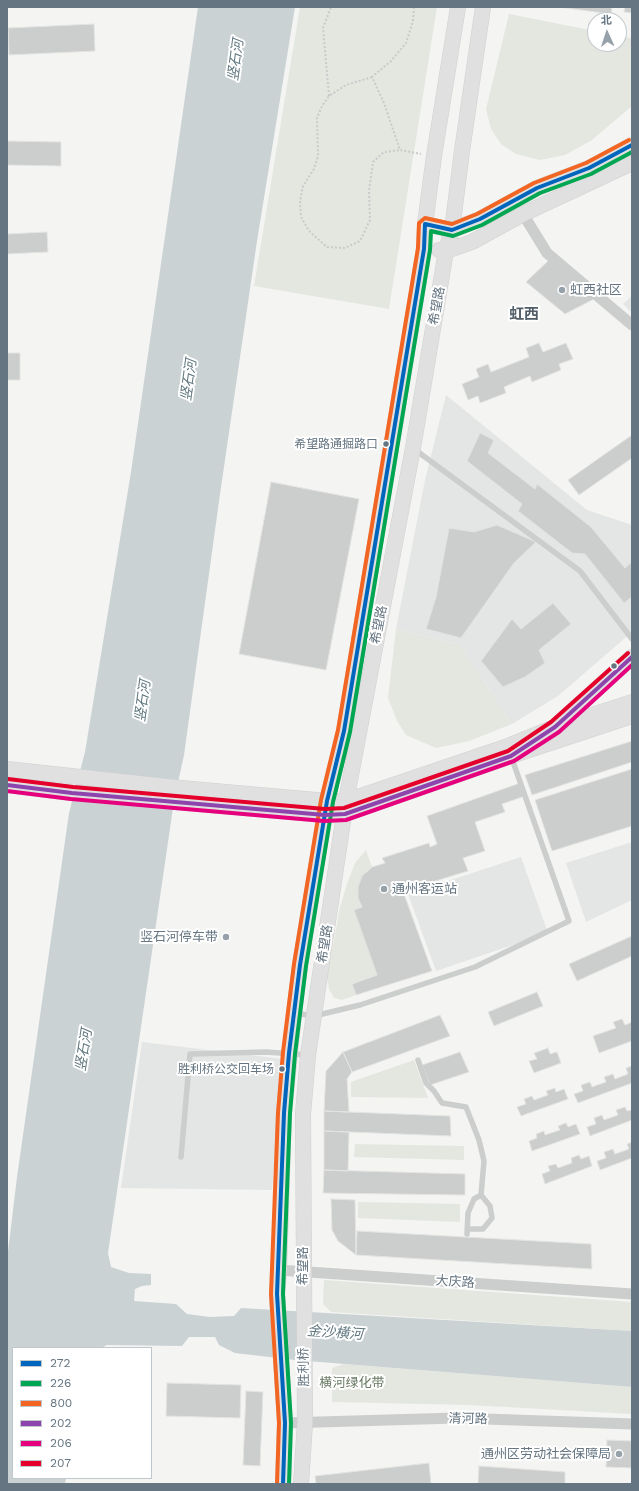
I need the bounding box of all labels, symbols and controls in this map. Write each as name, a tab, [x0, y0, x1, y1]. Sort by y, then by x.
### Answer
north arrow	[587, 12, 627, 52]
text: 北	[601, 14, 612, 27]
water label: 竖石河	[225, 38, 247, 82]
place label: 虹西社区	[570, 282, 622, 298]
street label: 希望路	[426, 285, 448, 327]
marker: 虹西社区	[557, 285, 567, 295]
district label: 虹西	[509, 306, 539, 324]
water label: 竖石河	[178, 358, 200, 402]
place label: 希望路通掘路口	[294, 437, 378, 451]
marker: 希望路通掘路口	[381, 439, 391, 449]
street label: 希望路	[368, 604, 390, 646]
unlabelled marker	[609, 661, 619, 671]
water label: 竖石河	[132, 679, 154, 723]
place label: 通州客运站	[392, 881, 457, 897]
marker: 通州客运站	[379, 884, 389, 894]
street label: 希望路	[314, 924, 336, 964]
place label: 竖石河停车带	[140, 929, 218, 945]
marker: 竖石河停车带	[221, 932, 231, 942]
water label: 竖石河	[72, 1028, 96, 1072]
place label: 胜利桥公交回车场	[178, 1062, 274, 1076]
marker: 胜利桥公交回车场	[277, 1064, 287, 1074]
street label: 希望路	[295, 1247, 311, 1285]
street label: 大庆路	[435, 1273, 475, 1291]
water label: 金沙横河	[306, 1323, 364, 1343]
legend	[12, 1347, 152, 1479]
street label: 胜利桥	[296, 1347, 312, 1387]
text: 272	[50, 1356, 70, 1370]
park label: 横河绿化带	[320, 1375, 384, 1391]
text: 226	[50, 1376, 71, 1390]
text: 800	[50, 1396, 72, 1410]
street label: 清河路	[448, 1411, 488, 1427]
text: 202	[50, 1416, 71, 1430]
text: 206	[50, 1436, 72, 1450]
place label: 通州区劳动社会保障局	[481, 1446, 611, 1462]
marker: 通州区劳动社会保障局	[614, 1449, 624, 1459]
text: 207	[50, 1456, 71, 1470]

